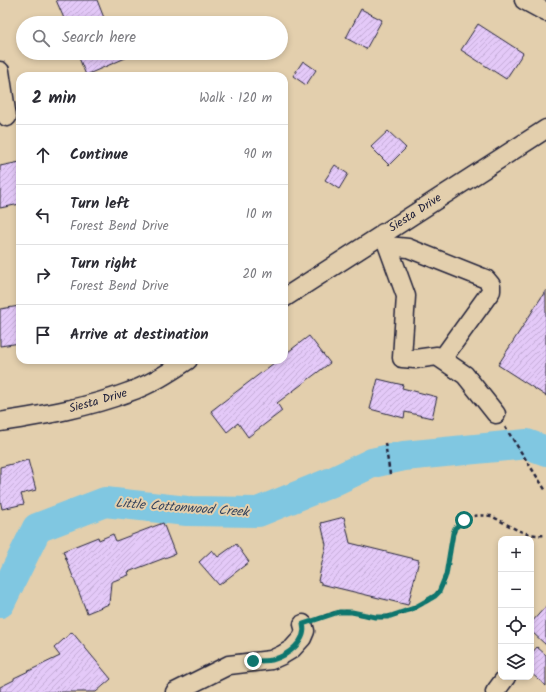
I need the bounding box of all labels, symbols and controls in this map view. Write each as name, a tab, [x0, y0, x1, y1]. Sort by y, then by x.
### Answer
search box	[16, 16, 288, 60]
text: Search here	[62, 26, 136, 50]
icon: search	[30, 27, 52, 49]
text: 2 min	[32, 85, 76, 112]
text: Walk · 120 m	[199, 88, 272, 109]
text: Continue	[70, 143, 128, 167]
icon: ahead	[32, 144, 54, 166]
text: 90 m	[244, 144, 272, 165]
street label: Siesta Drive	[385, 188, 446, 237]
text: Turn left	[70, 192, 130, 216]
icon: left	[32, 204, 54, 226]
text: 10 m	[246, 204, 272, 225]
text: Forest Bend Drive	[70, 216, 169, 237]
text: Turn right	[70, 252, 137, 276]
icon: right	[32, 264, 54, 286]
text: 20 m	[242, 264, 272, 285]
text: Forest Bend Drive	[70, 276, 169, 297]
text: Arrive at destination	[70, 323, 209, 347]
icon: arrive	[32, 324, 54, 346]
street label: Siesta Drive	[67, 383, 130, 418]
water label: Little Cottonwood Creek	[115, 493, 251, 523]
route start	[455, 511, 473, 529]
map controls	[498, 536, 534, 680]
button: +	[498, 536, 534, 572]
button: −	[498, 572, 534, 608]
button: locate	[498, 608, 534, 644]
button: layers	[498, 644, 534, 680]
route end	[244, 652, 262, 670]

